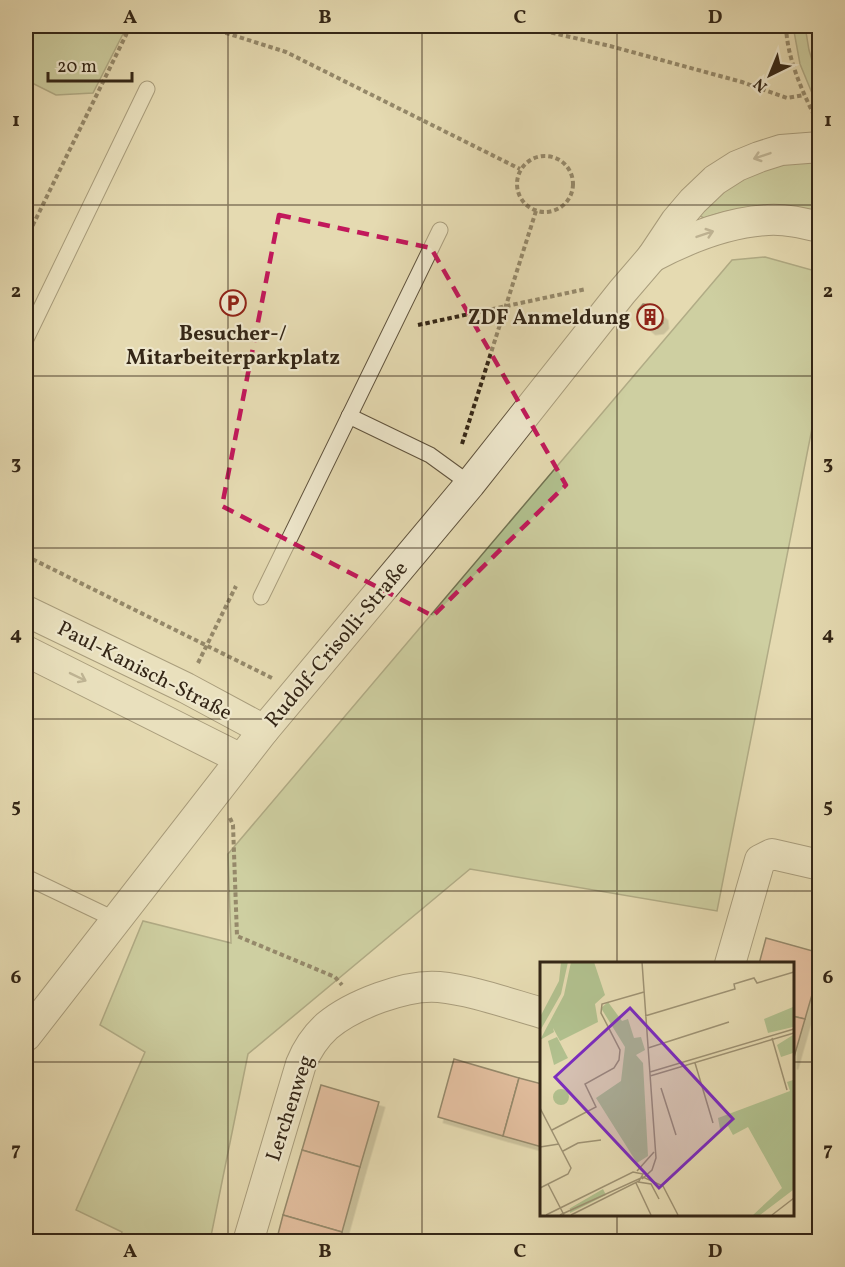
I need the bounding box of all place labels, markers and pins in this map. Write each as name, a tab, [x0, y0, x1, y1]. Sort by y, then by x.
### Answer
parking icon: Besucher-/ Mitarbeiterparkplatz	[218, 288, 248, 318]
building icon: ZDF Anmeldung	[635, 302, 665, 332]
place label: ZDF Anmeldung	[468, 304, 630, 333]
place label: Besucher-/ Mitarbeiterparkplatz	[126, 320, 340, 373]

